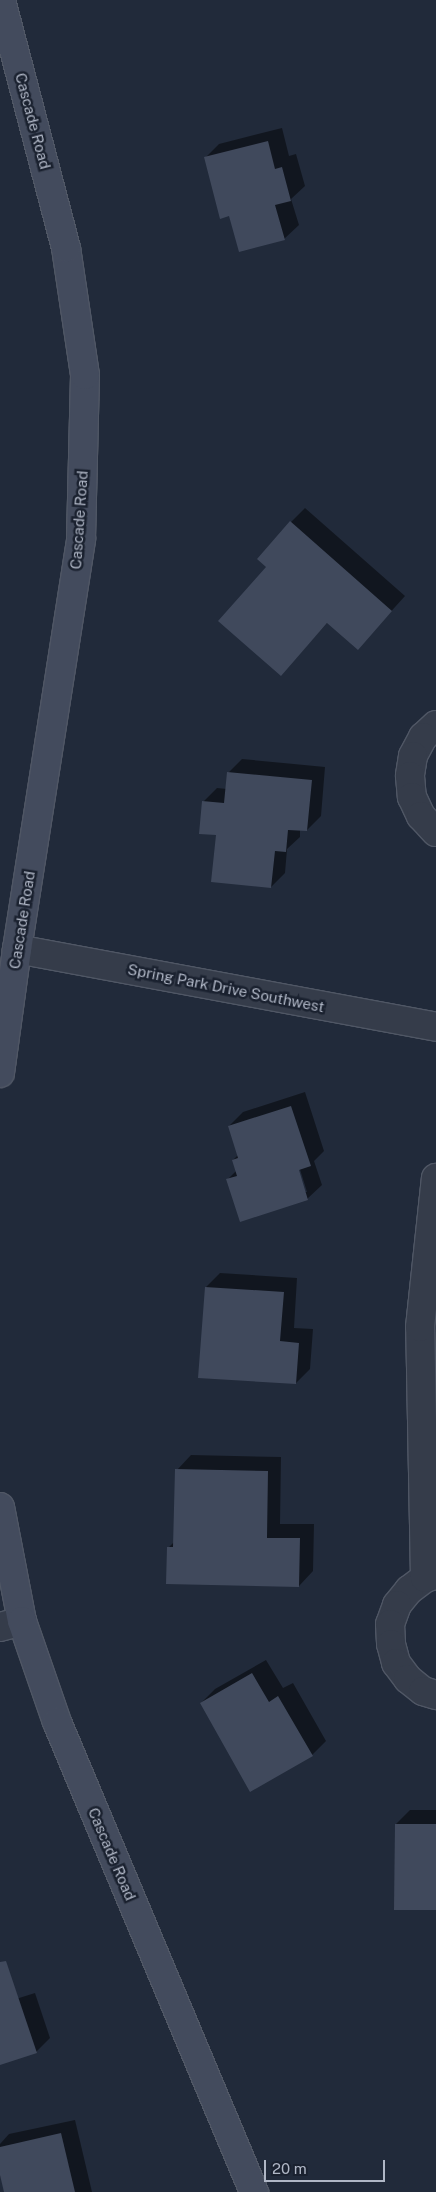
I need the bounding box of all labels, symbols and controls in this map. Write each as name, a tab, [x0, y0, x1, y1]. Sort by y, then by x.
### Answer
street label: Cascade Road	[11, 71, 55, 171]
street label: Cascade Road	[67, 470, 91, 570]
street label: Cascade Road	[5, 870, 39, 970]
street label: Spring Park Drive Southwest	[126, 960, 326, 1016]
street label: Cascade Road	[84, 1805, 140, 1903]
scale bar	[266, 2150, 387, 2182]
text: 20 m	[272, 2160, 307, 2177]

